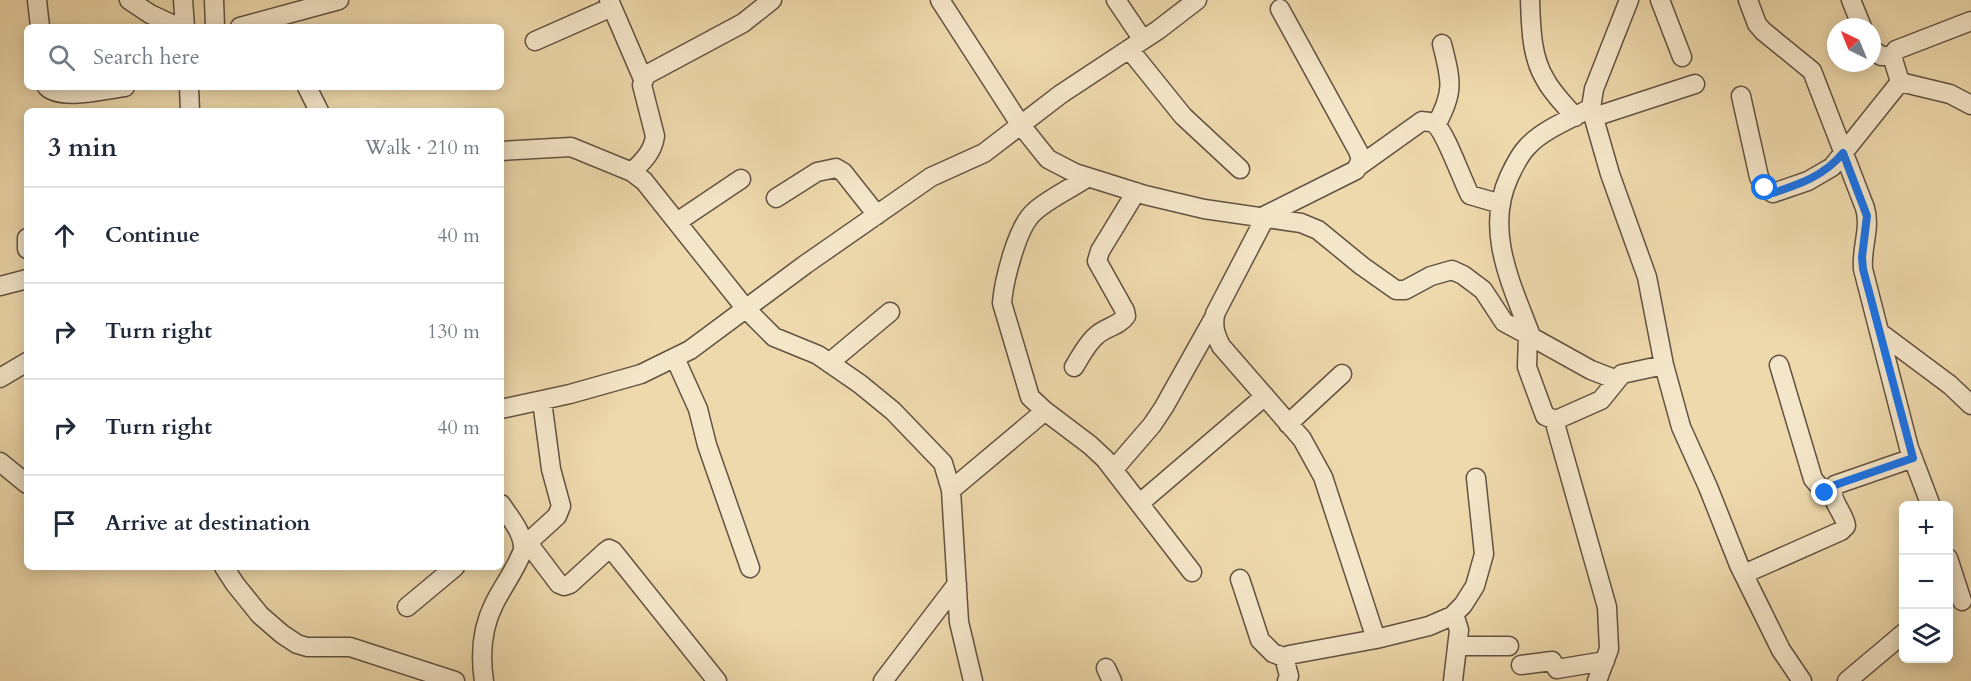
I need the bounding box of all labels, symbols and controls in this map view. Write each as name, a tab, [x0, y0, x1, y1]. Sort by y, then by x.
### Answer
north arrow	[1827, 18, 1881, 72]
search box	[24, 24, 504, 90]
icon: search	[45, 41, 78, 74]
text: Search here	[93, 42, 200, 72]
text: 3 min	[48, 130, 117, 165]
text: Walk · 210 m	[365, 134, 480, 161]
route start	[1751, 174, 1777, 200]
icon: ahead	[48, 219, 81, 252]
text: Continue	[105, 220, 200, 250]
text: 40 m	[437, 222, 480, 249]
icon: right	[48, 315, 81, 348]
text: Turn right	[105, 316, 212, 346]
text: 130 m	[427, 318, 480, 345]
icon: right	[48, 411, 81, 444]
text: Turn right	[105, 412, 212, 442]
text: 40 m	[437, 414, 480, 441]
route end	[1811, 479, 1837, 505]
map controls	[1899, 501, 1953, 663]
button: +	[1899, 501, 1953, 555]
icon: arrive	[48, 507, 81, 540]
text: Arrive at destination	[105, 508, 310, 538]
button: −	[1899, 555, 1953, 609]
button: layers	[1899, 609, 1953, 663]

